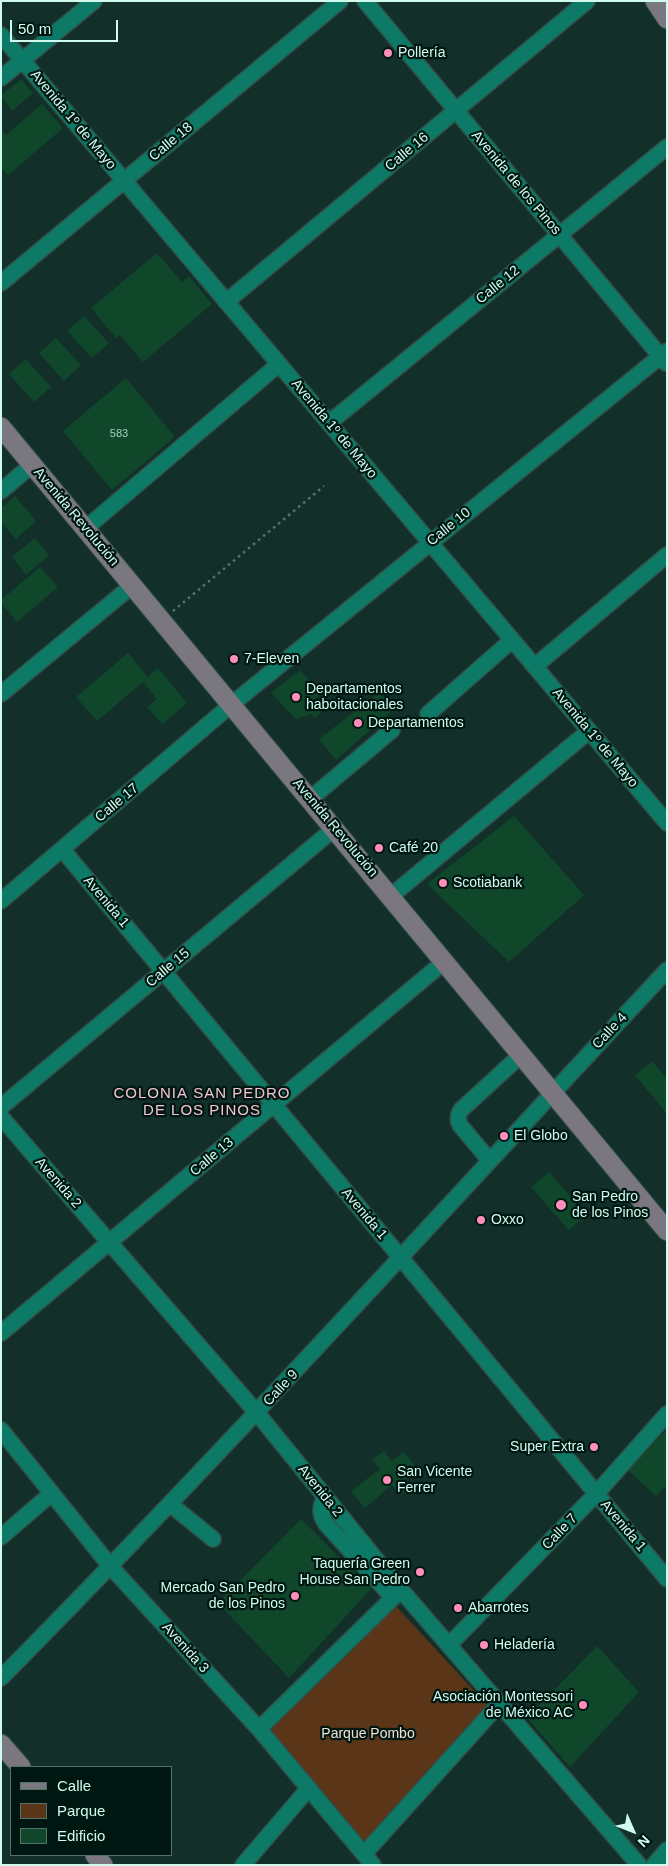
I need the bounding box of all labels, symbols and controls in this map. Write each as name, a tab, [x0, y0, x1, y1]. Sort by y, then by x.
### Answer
scale bar	[12, 10, 120, 42]
text: 50 m	[18, 20, 51, 37]
place label: Pollería	[398, 45, 445, 61]
marker: Pollería	[382, 47, 394, 59]
street label: Avenida 1º de Mayo	[26, 67, 120, 173]
street label: Calle 18	[146, 119, 196, 165]
street label: Avenida de los Pinos	[468, 128, 564, 238]
street label: Calle 16	[382, 129, 432, 175]
street label: Calle 12	[473, 262, 523, 308]
street label: Avenida 1º de Mayo	[287, 376, 381, 482]
house number: 583	[110, 427, 128, 441]
street label: Avenida Revolución	[30, 464, 122, 570]
street label: Calle 10	[424, 504, 474, 550]
place label: 7-Eleven	[244, 651, 299, 667]
marker: 7-Eleven	[228, 653, 240, 665]
place label: Departamentos haboitacionales	[306, 681, 403, 714]
street label: Avenida 1º de Mayo	[548, 685, 642, 791]
marker: Departamentos haboitacionales	[290, 691, 302, 703]
place label: Departamentos	[368, 715, 464, 731]
marker: Departamentos	[352, 717, 364, 729]
street label: Avenida Revolución	[289, 775, 381, 881]
street label: Calle 17	[92, 780, 142, 826]
place label: Café 20	[389, 840, 438, 856]
marker: Café 20	[373, 842, 385, 854]
street label: Avenida 1	[80, 873, 132, 931]
place label: Scotiabank	[453, 875, 522, 891]
marker: Scotiabank	[437, 877, 449, 889]
street label: Calle 15	[143, 945, 193, 991]
street label: Calle 4	[589, 1009, 631, 1053]
district label: COLONIA SAN PEDRO DE LOS PINOS	[111, 1085, 293, 1120]
place label: El Globo	[514, 1128, 568, 1144]
marker: El Globo	[498, 1130, 510, 1142]
street label: Calle 13	[187, 1134, 237, 1180]
street label: Avenida 2	[31, 1154, 85, 1212]
street label: Avenida 1	[338, 1185, 390, 1243]
place label: San Pedro de los Pinos	[572, 1189, 648, 1222]
marker: San Pedro de los Pinos	[554, 1198, 568, 1212]
place label: Oxxo	[491, 1212, 524, 1228]
marker: Oxxo	[475, 1214, 487, 1226]
street label: Calle 9	[260, 1366, 302, 1410]
place label: Super Extra	[510, 1439, 584, 1455]
marker: Super Extra	[588, 1441, 600, 1453]
street label: Avenida 2	[294, 1462, 346, 1520]
place label: San Vicente Ferrer	[397, 1464, 472, 1496]
marker: San Vicente Ferrer	[381, 1474, 393, 1486]
street label: Avenida 1	[597, 1497, 649, 1555]
street label: Calle 7	[539, 1510, 581, 1554]
place label: Taquería Green House San Pedro	[299, 1556, 410, 1588]
marker: Taquería Green House San Pedro	[414, 1566, 426, 1578]
place label: Mercado San Pedro de los Pinos	[160, 1580, 285, 1612]
marker: Mercado San Pedro de los Pinos	[289, 1590, 301, 1602]
place label: Abarrotes	[468, 1600, 529, 1616]
marker: Abarrotes	[452, 1602, 464, 1614]
street label: Avenida 3	[158, 1619, 212, 1677]
place label: Heladería	[494, 1637, 555, 1653]
marker: Heladería	[478, 1639, 490, 1651]
place label: Asociación Montessori de México AC	[433, 1689, 573, 1721]
marker: Asociación Montessori de México AC	[577, 1699, 589, 1711]
park label: Parque Pombo	[321, 1726, 415, 1742]
legend	[10, 1766, 172, 1856]
text: Calle	[57, 1777, 91, 1794]
text: Parque	[57, 1802, 105, 1819]
north arrow	[608, 1806, 658, 1856]
text: Edificio	[57, 1827, 105, 1844]
text: N	[635, 1832, 653, 1851]

